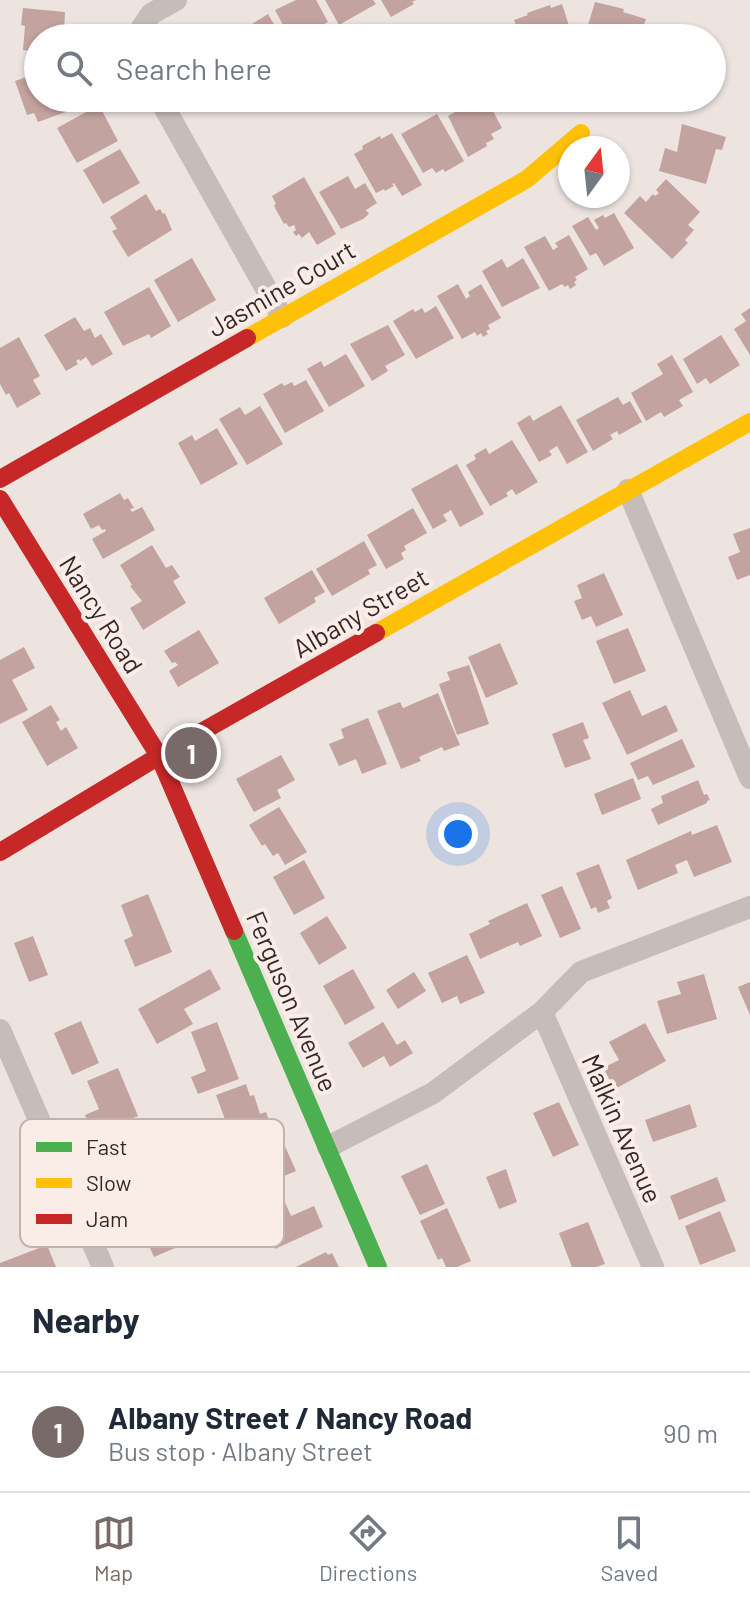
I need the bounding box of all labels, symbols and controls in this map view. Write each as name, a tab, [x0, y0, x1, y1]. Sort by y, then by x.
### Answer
search box	[24, 24, 726, 112]
icon: search	[52, 46, 96, 90]
text: Search here	[116, 50, 272, 86]
north arrow	[558, 136, 630, 208]
street label: Jasmine Court	[202, 233, 360, 343]
street label: Nancy Road	[54, 549, 150, 679]
street label: Albany Street	[287, 561, 433, 663]
pin: 1	[165, 723, 217, 783]
your location	[438, 814, 478, 854]
street label: Ferguson Avenue	[241, 906, 345, 1096]
street label: Malkin Avenue	[576, 1049, 670, 1207]
legend	[20, 1119, 284, 1247]
text: Fast	[86, 1133, 128, 1159]
text: Slow	[86, 1169, 131, 1195]
text: Jam	[86, 1205, 128, 1231]
text: Nearby	[32, 1299, 140, 1340]
text: Albany Street / Nancy Road	[108, 1399, 472, 1435]
text: 1	[53, 1417, 63, 1448]
text: 90 m	[663, 1417, 718, 1448]
text: Bus stop · Albany Street	[108, 1435, 373, 1466]
tab: Map	[92, 1511, 136, 1585]
tab: Directions	[319, 1511, 417, 1585]
tab: Saved	[601, 1511, 658, 1585]

